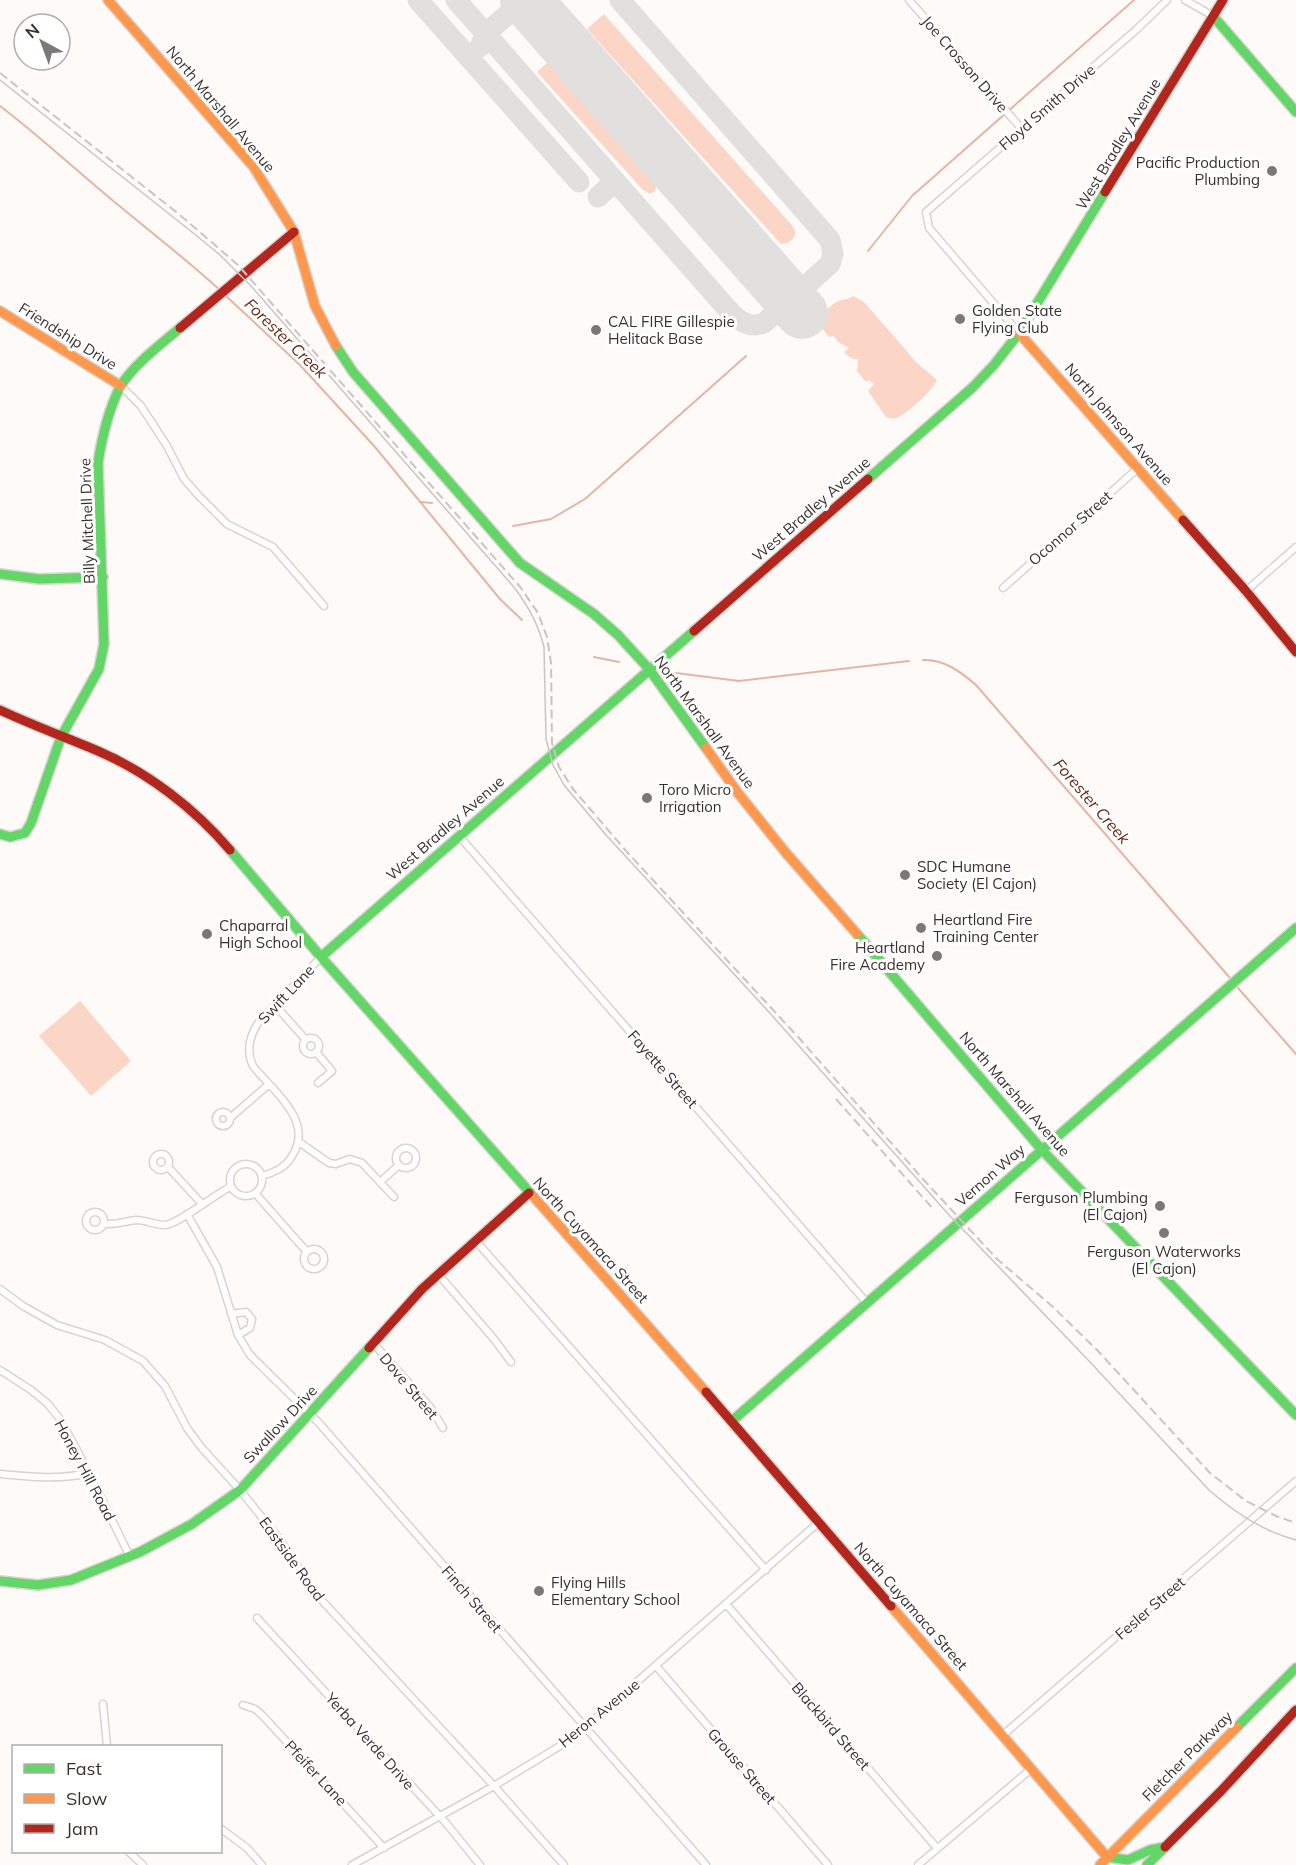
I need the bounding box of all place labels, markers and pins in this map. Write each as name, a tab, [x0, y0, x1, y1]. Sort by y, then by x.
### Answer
place label: Pacific Production Plumbing	[1136, 153, 1260, 189]
marker: Pacific Production Plumbing	[1265, 164, 1279, 178]
place label: Golden State Flying Club	[972, 301, 1062, 337]
place label: CAL FIRE Gillespie Helitack Base	[608, 312, 735, 348]
marker: Golden State Flying Club	[953, 312, 967, 326]
marker: CAL FIRE Gillespie Helitack Base	[589, 323, 603, 337]
place label: Toro Micro Irrigation	[659, 780, 731, 816]
marker: Toro Micro Irrigation	[640, 791, 654, 805]
place label: SDC Humane Society (El Cajon)	[917, 857, 1037, 893]
marker: SDC Humane Society (El Cajon)	[898, 868, 912, 882]
place label: Heartland Fire Training Center	[933, 910, 1039, 946]
place label: Chaparral High School	[219, 916, 302, 952]
marker: Heartland Fire Training Center	[914, 921, 928, 935]
marker: Chaparral High School	[200, 927, 214, 941]
place label: Heartland Fire Academy	[830, 938, 925, 974]
marker: Heartland Fire Academy	[930, 949, 944, 963]
place label: Ferguson Plumbing (El Cajon)	[1014, 1188, 1148, 1224]
marker: Ferguson Plumbing (El Cajon)	[1153, 1199, 1167, 1213]
marker: Ferguson Waterworks (El Cajon)	[1157, 1226, 1171, 1240]
place label: Ferguson Waterworks (El Cajon)	[1087, 1242, 1241, 1278]
place label: Flying Hills Elementary School	[551, 1573, 680, 1609]
marker: Flying Hills Elementary School	[532, 1584, 546, 1598]

